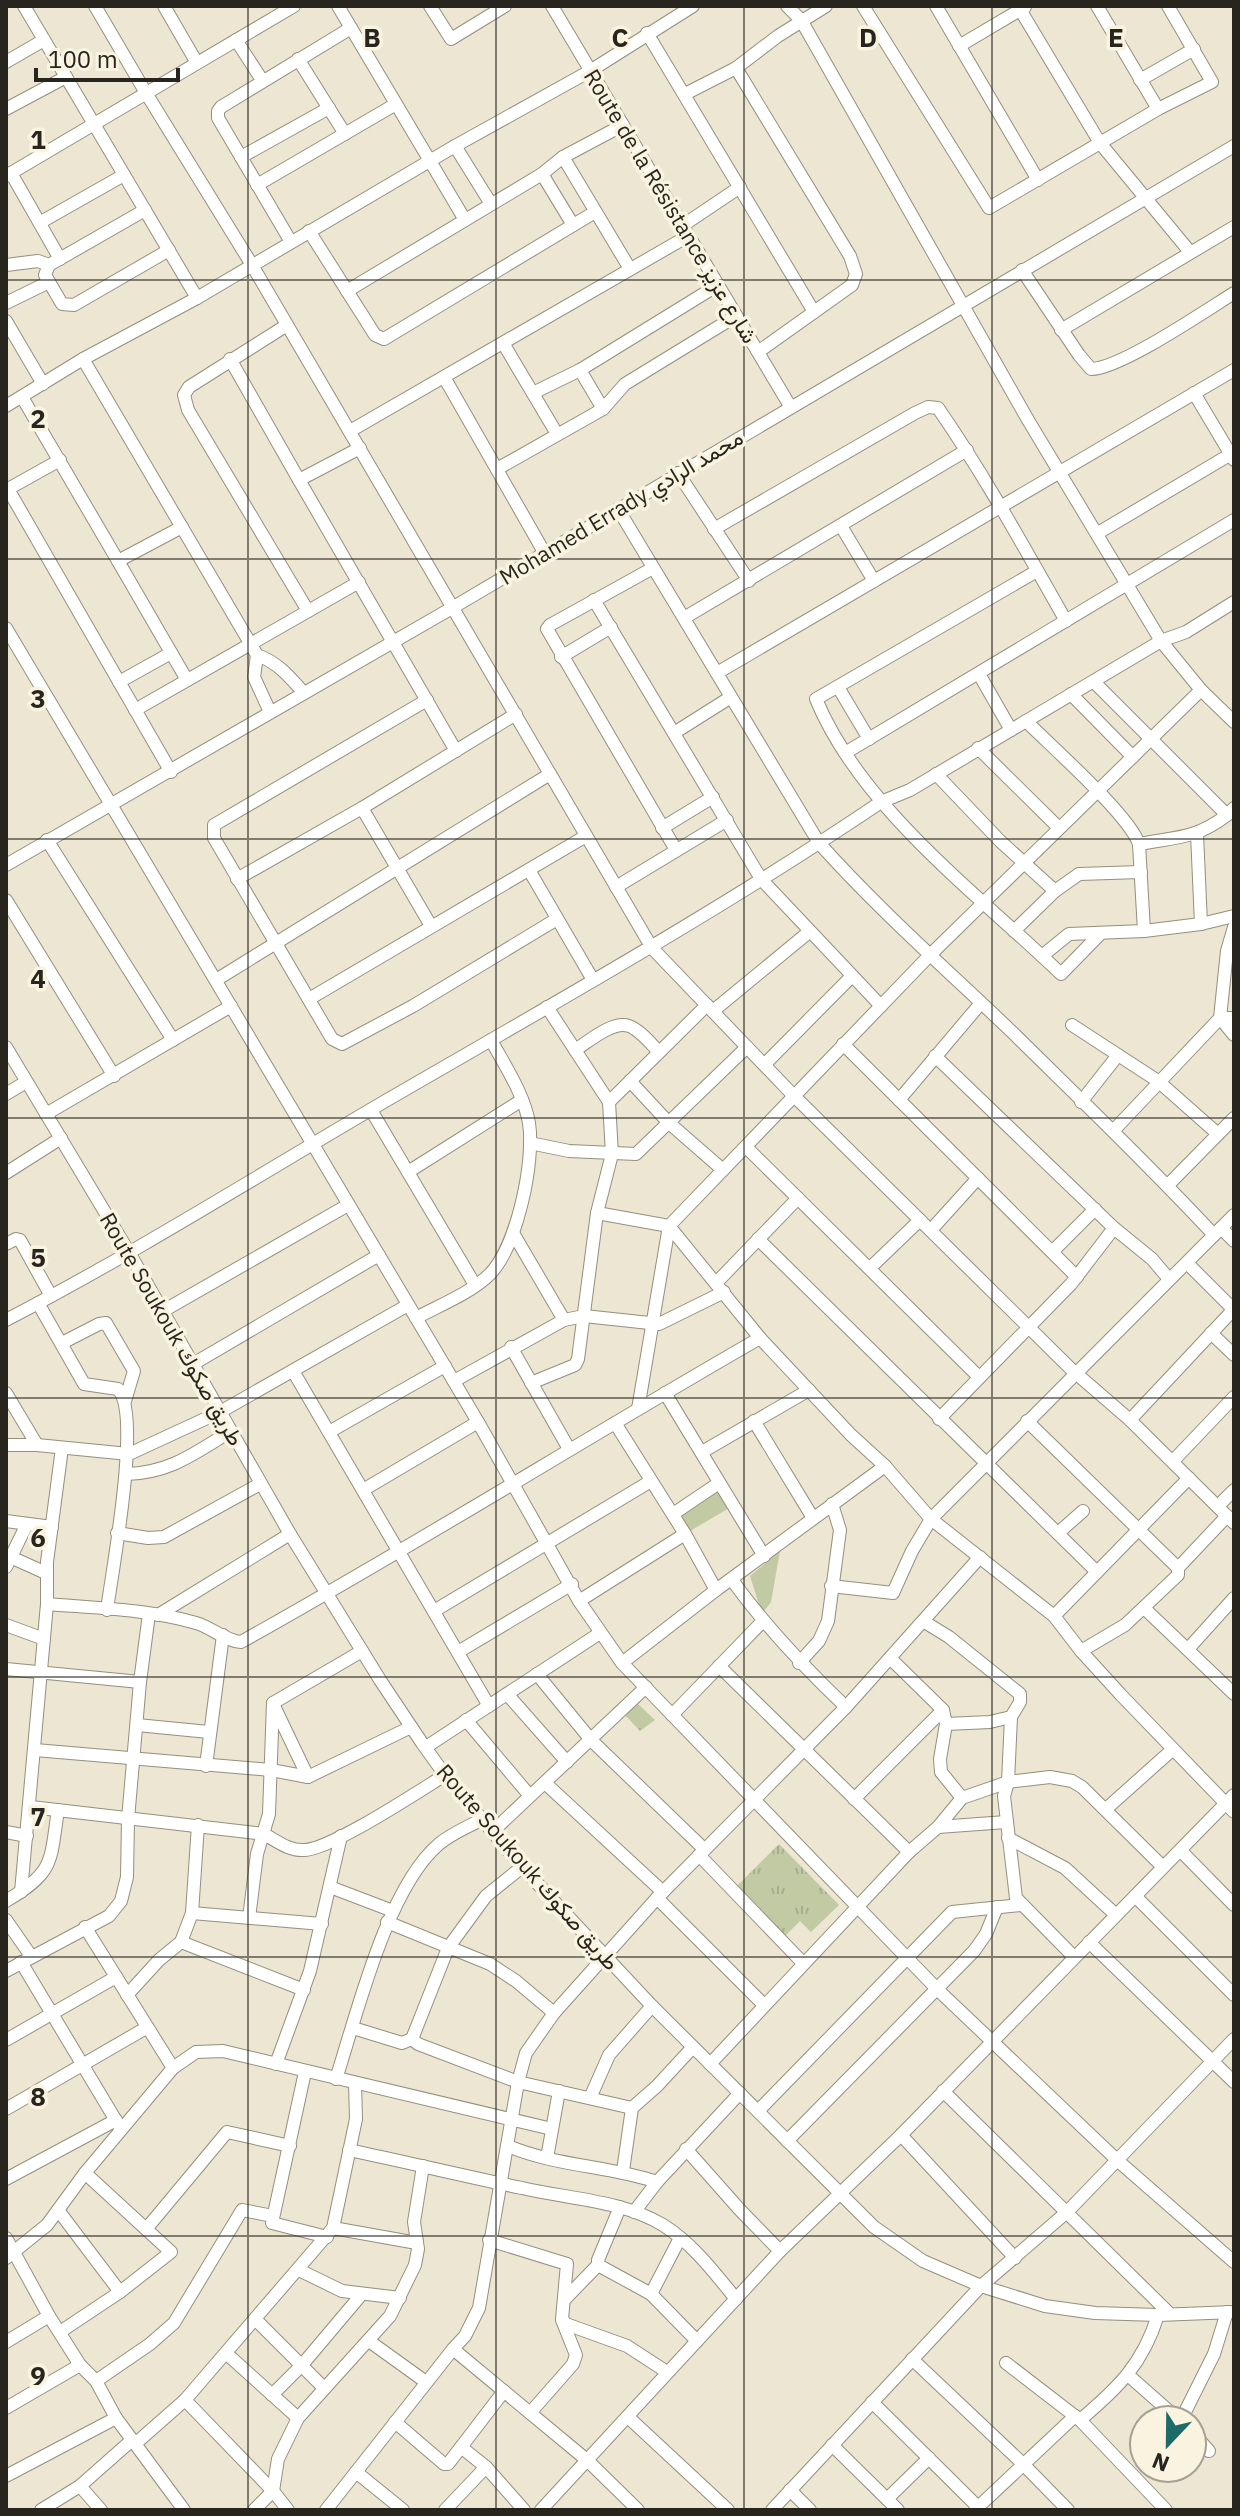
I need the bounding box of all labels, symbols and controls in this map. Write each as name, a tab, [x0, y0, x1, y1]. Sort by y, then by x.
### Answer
text: B	[363, 20, 381, 54]
text: C	[612, 20, 629, 54]
text: D	[859, 20, 877, 54]
text: E	[1108, 20, 1124, 54]
scale bar	[36, 32, 178, 82]
text: 100 m	[48, 43, 118, 75]
street label: Route de la Résistance شارع عزيز	[577, 63, 765, 349]
text: 1	[30, 122, 46, 156]
text: 2	[30, 401, 46, 435]
street label: Mohamed Errady محمد الرادي	[494, 422, 750, 595]
text: 3	[30, 681, 46, 715]
text: 4	[30, 961, 46, 995]
street label: Route Soukouk طريق صكوك	[94, 1207, 251, 1451]
text: 5	[30, 1240, 46, 1274]
text: 6	[30, 1520, 46, 1554]
street label: Route Soukouk طريق صكوك	[431, 1757, 626, 1976]
text: 7	[30, 1799, 46, 1833]
text: 8	[30, 2079, 46, 2113]
text: 9	[30, 2358, 46, 2392]
north arrow	[1128, 2404, 1208, 2484]
text: N	[1148, 2447, 1173, 2479]

